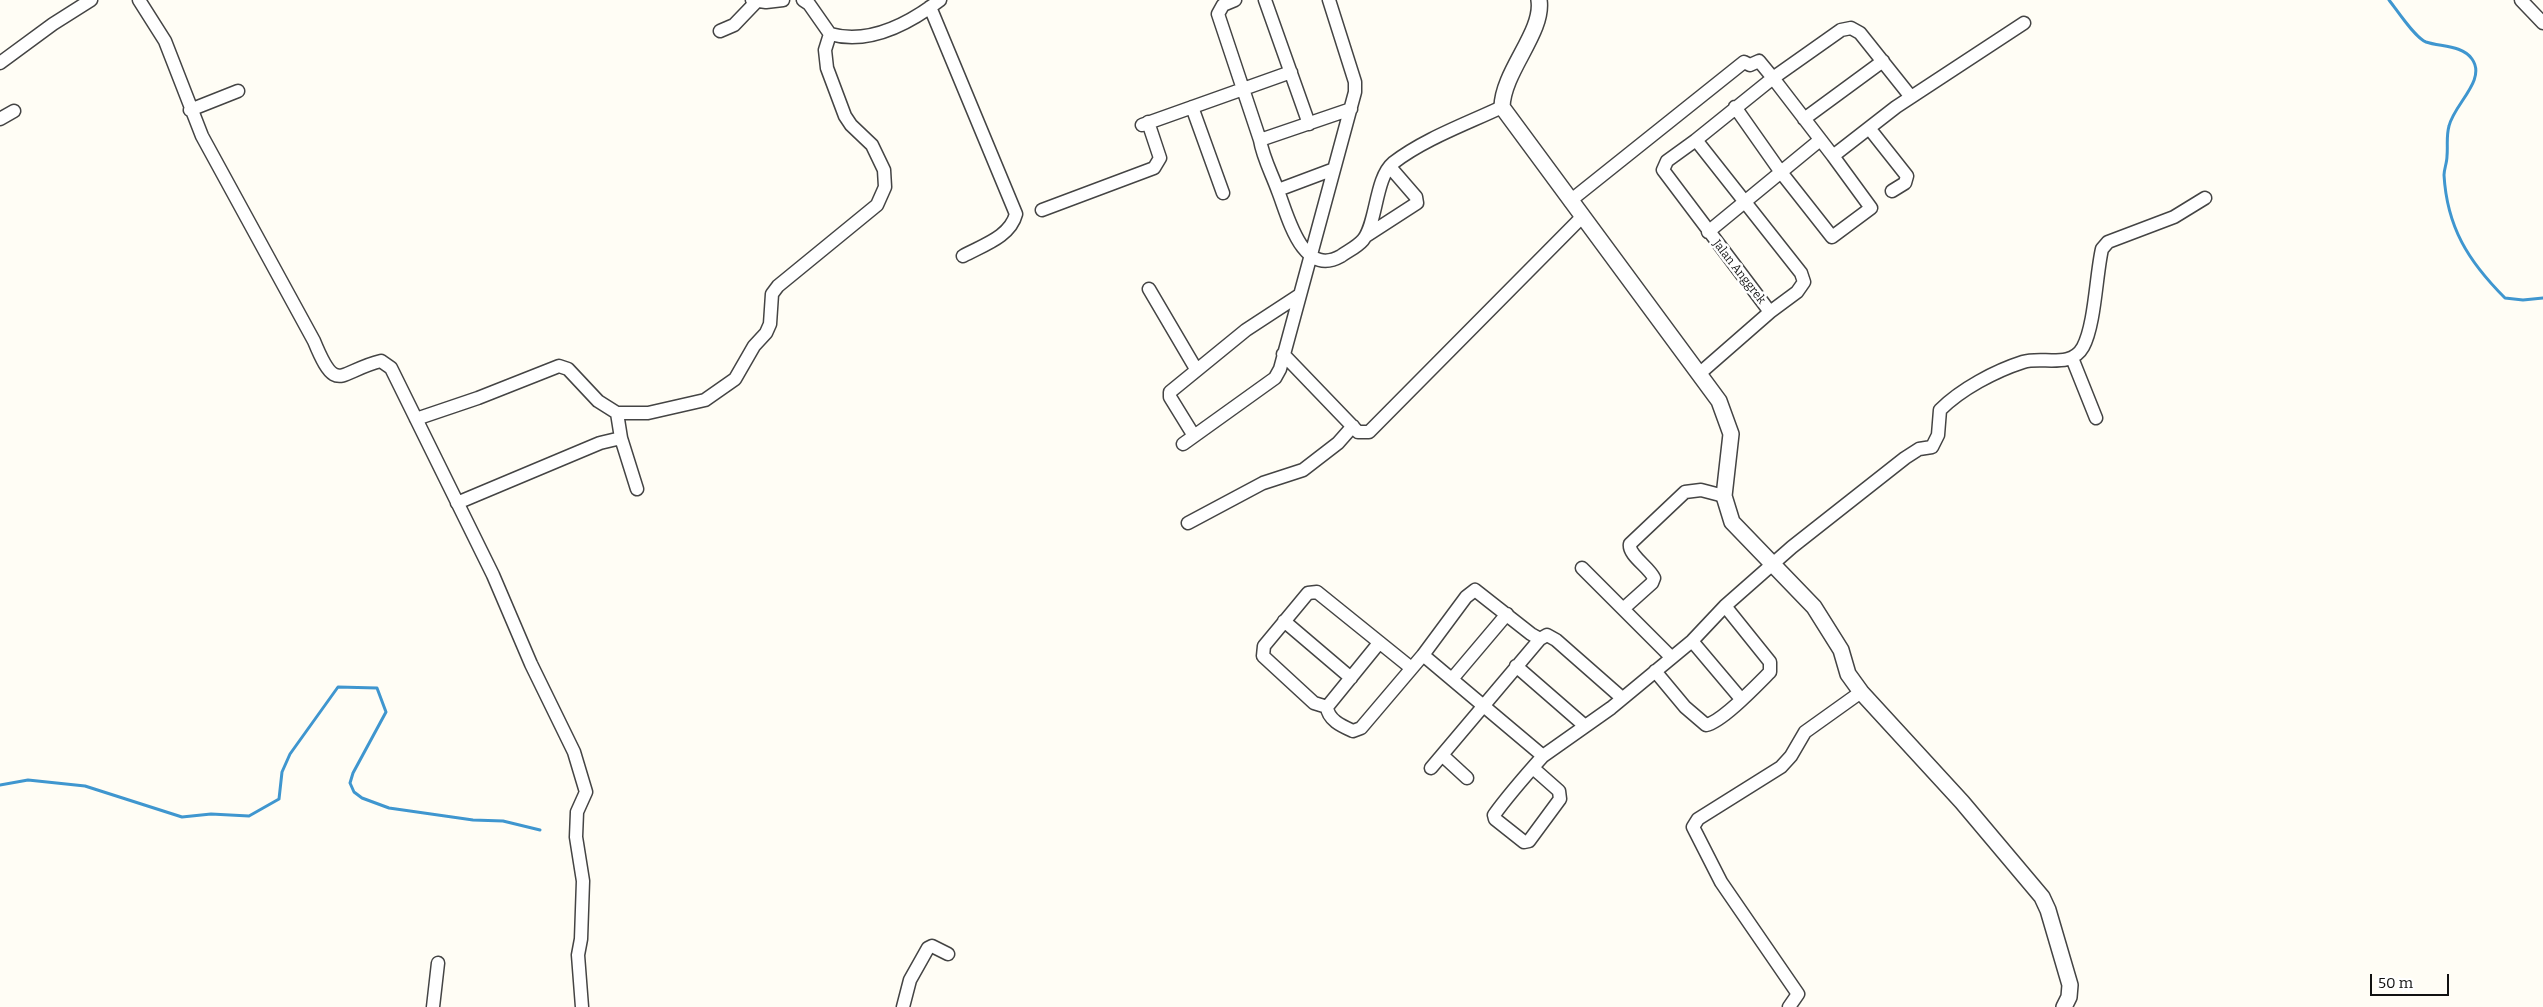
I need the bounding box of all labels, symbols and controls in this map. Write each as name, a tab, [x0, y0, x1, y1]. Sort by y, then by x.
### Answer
street label: Jalan Anggrek	[1709, 237, 1769, 307]
scale bar	[2373, 964, 2452, 996]
text: 50 m	[2378, 974, 2413, 992]

